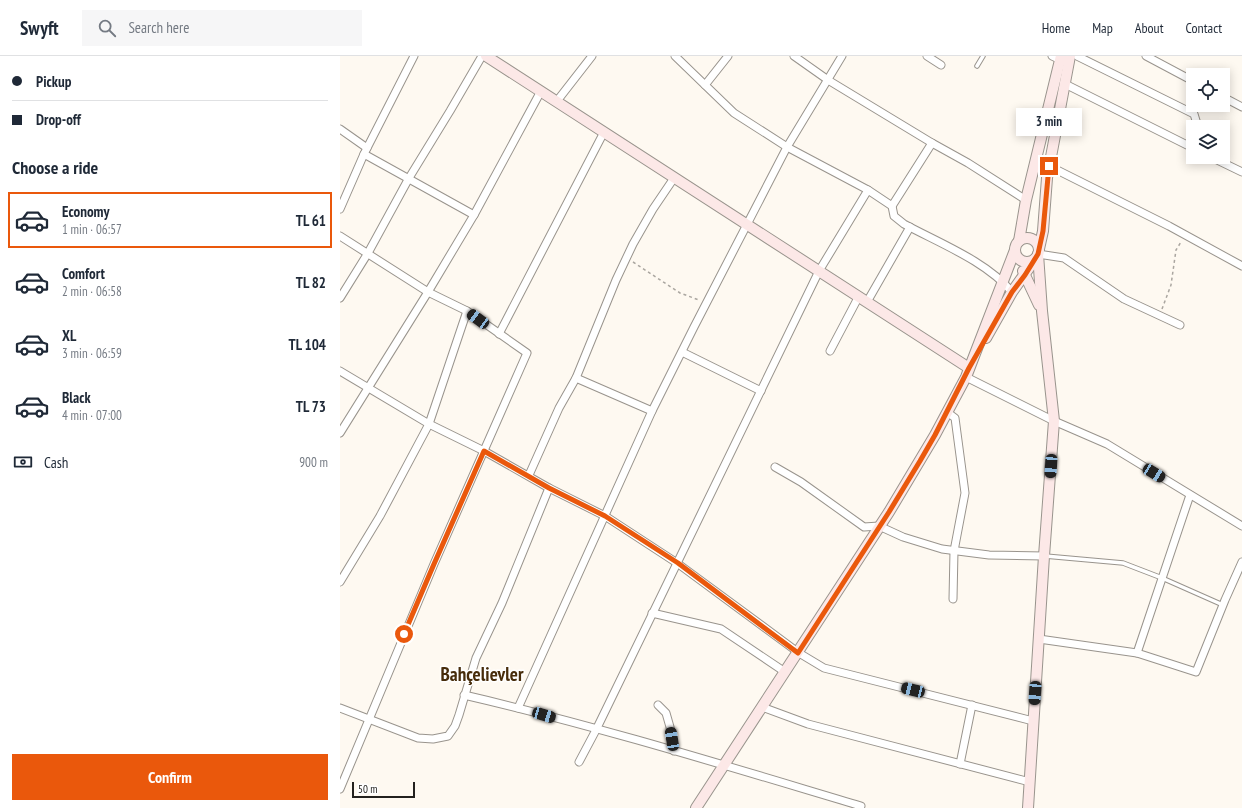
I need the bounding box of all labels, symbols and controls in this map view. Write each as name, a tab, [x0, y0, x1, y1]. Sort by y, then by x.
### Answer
search box	[82, 10, 362, 46]
text: Swyft	[20, 16, 58, 40]
icon: search	[96, 17, 118, 39]
text: Search here	[128, 18, 189, 37]
text: Home	[1042, 19, 1070, 37]
text: Map	[1092, 19, 1113, 37]
text: About	[1135, 19, 1164, 37]
text: Contact	[1186, 19, 1222, 37]
map controls	[1186, 68, 1230, 164]
button: locate	[1186, 68, 1230, 112]
text: Pickup	[36, 72, 71, 91]
callout: 3 min	[1016, 108, 1082, 136]
text: Drop-off	[36, 110, 81, 129]
text: 3 min	[1036, 113, 1062, 130]
button: layers	[1186, 120, 1230, 164]
text: Choose a ride	[12, 156, 98, 179]
route end	[1040, 157, 1058, 175]
icon: car	[14, 202, 50, 238]
text: Economy	[62, 202, 110, 221]
text: TL 61	[296, 211, 326, 230]
text: 1 min · 06:57	[62, 221, 122, 238]
icon: car	[14, 264, 50, 300]
text: Comfort	[62, 264, 105, 283]
text: TL 82	[296, 273, 326, 292]
text: 2 min · 06:58	[62, 283, 122, 300]
car	[465, 307, 491, 331]
icon: car	[14, 326, 50, 362]
text: XL	[62, 326, 76, 345]
text: TL 104	[289, 335, 326, 354]
text: 3 min · 06:59	[62, 345, 122, 362]
icon: car	[14, 388, 50, 424]
text: Black	[62, 388, 91, 407]
text: TL 73	[296, 397, 326, 416]
text: 4 min · 07:00	[62, 407, 122, 424]
icon: cash	[12, 451, 34, 473]
text: Cash	[44, 453, 68, 472]
text: 900 m	[299, 454, 328, 471]
car	[1044, 454, 1058, 478]
car	[1141, 462, 1167, 484]
route start	[395, 625, 413, 643]
district label: Bahçelievler	[441, 662, 524, 686]
car	[900, 681, 926, 699]
car	[1028, 681, 1042, 705]
car	[531, 706, 557, 724]
car	[664, 726, 680, 752]
button: Confirm	[12, 754, 328, 800]
scale bar	[352, 780, 415, 799]
text: 50 m	[358, 782, 377, 796]

